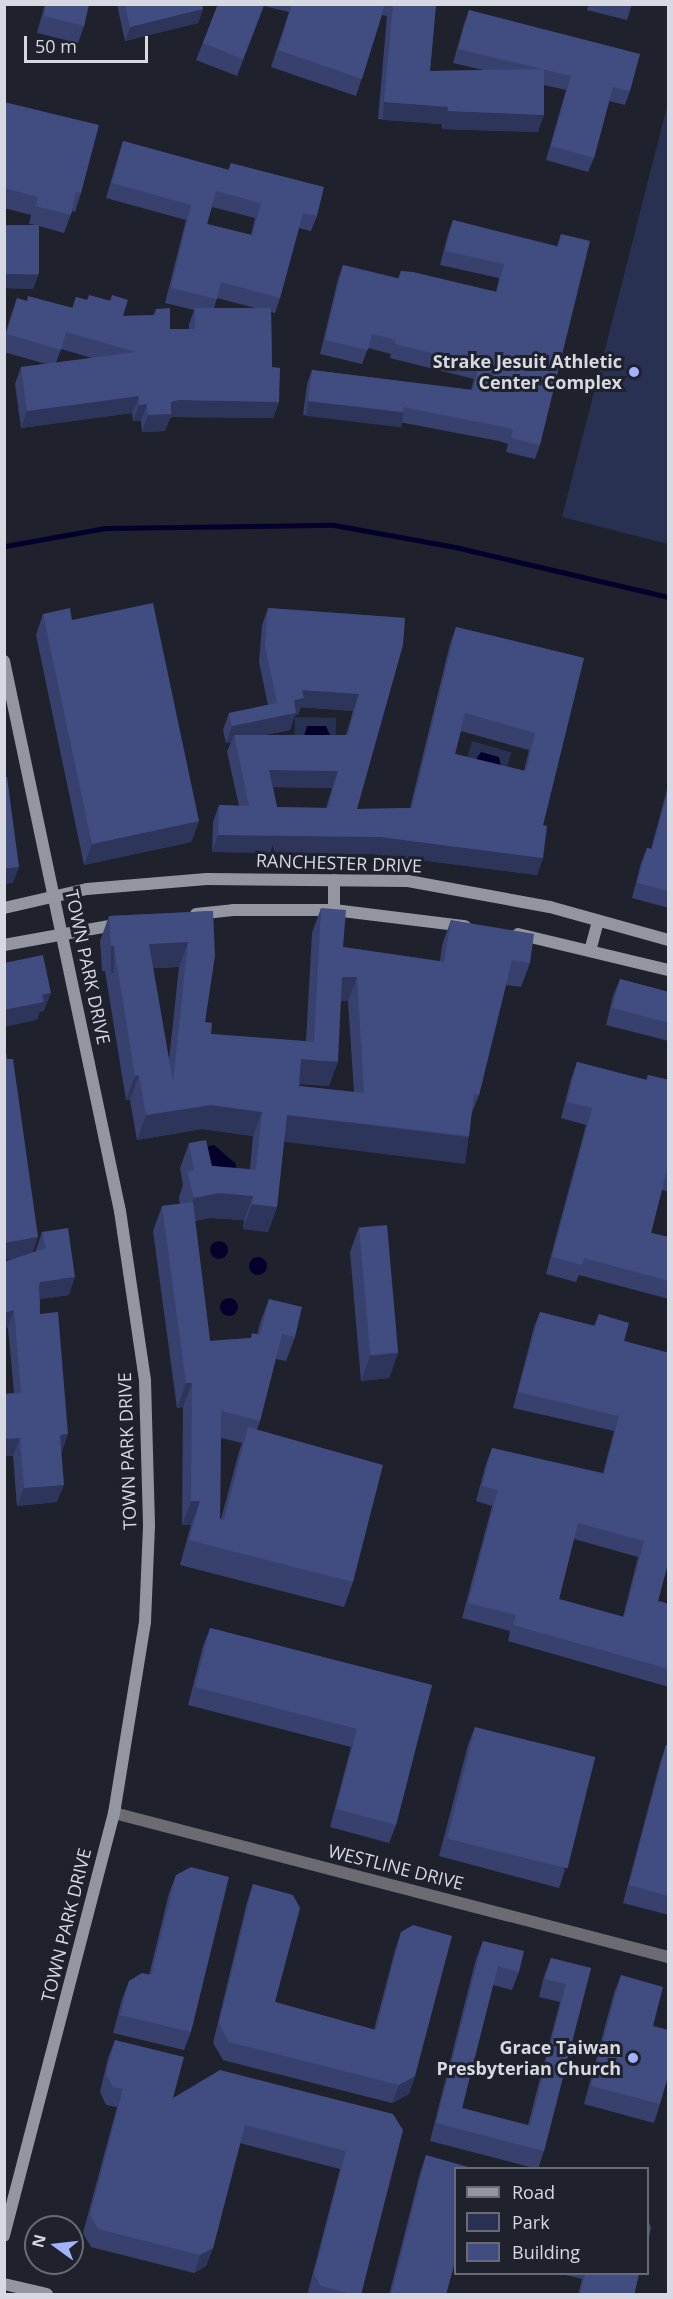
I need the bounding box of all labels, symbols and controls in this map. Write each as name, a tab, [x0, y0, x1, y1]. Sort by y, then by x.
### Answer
scale bar	[27, 24, 152, 62]
text: 50 m	[35, 34, 77, 58]
place label: Strake Jesuit Athletic Center Complex	[433, 351, 622, 394]
marker: Strake Jesuit Athletic Center Complex	[627, 365, 641, 379]
street label: RANCHESTER DRIVE	[256, 849, 422, 877]
street label: TOWN PARK DRIVE	[61, 888, 115, 1046]
street label: TOWN PARK DRIVE	[113, 1372, 141, 1530]
street label: WESTLINE DRIVE	[326, 1840, 466, 1894]
street label: TOWN PARK DRIVE	[36, 1846, 96, 2004]
place label: Grace Taiwan Presbyterian Church	[436, 2037, 621, 2080]
marker: Grace Taiwan Presbyterian Church	[626, 2051, 640, 2065]
legend	[454, 2167, 649, 2275]
text: Road	[512, 2180, 555, 2204]
text: Park	[512, 2210, 550, 2234]
north arrow	[24, 2215, 84, 2275]
text: N	[26, 2232, 51, 2250]
text: Building	[512, 2240, 580, 2264]

